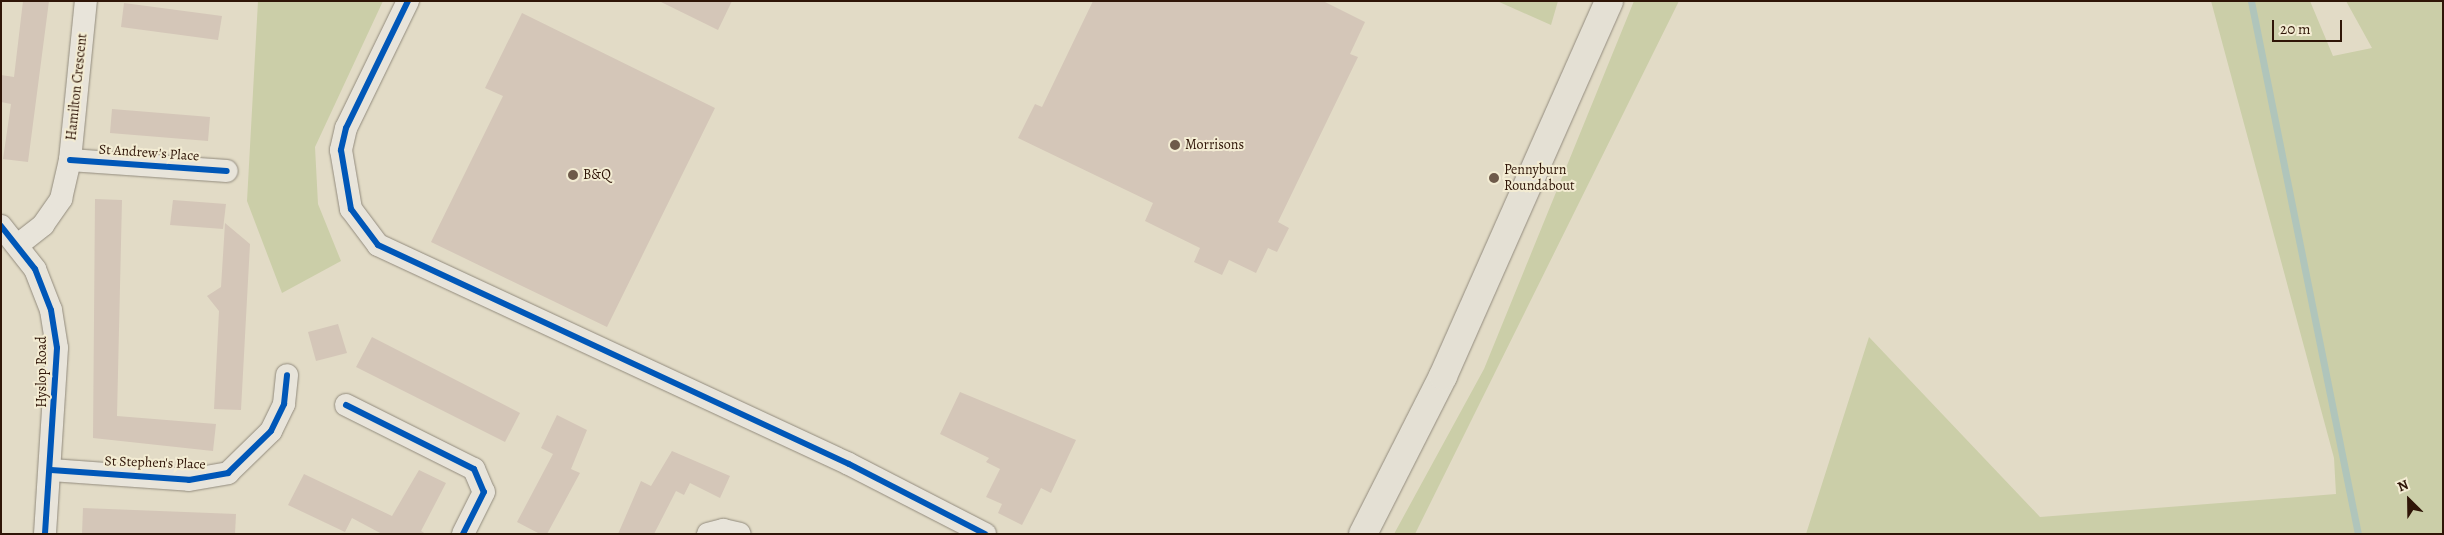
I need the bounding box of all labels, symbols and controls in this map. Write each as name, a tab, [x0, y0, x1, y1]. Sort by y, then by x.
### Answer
scale bar	[2274, 10, 2344, 42]
text: 20 m	[2280, 19, 2311, 39]
street label: Hamilton Crescent	[63, 33, 91, 141]
place label: Morrisons	[1185, 137, 1244, 153]
marker: Morrisons	[1169, 139, 1181, 151]
street label: St Andrew's Place	[98, 141, 200, 165]
place label: Pennyburn Roundabout	[1504, 162, 1575, 194]
place label: B&Q	[583, 167, 611, 183]
marker: B&Q	[567, 169, 579, 181]
marker: Pennyburn Roundabout	[1488, 172, 1500, 184]
street label: Hyslop Road	[34, 336, 50, 408]
street label: St Stephen's Place	[104, 453, 206, 473]
north arrow	[2384, 475, 2434, 525]
text: N	[2395, 475, 2411, 496]

